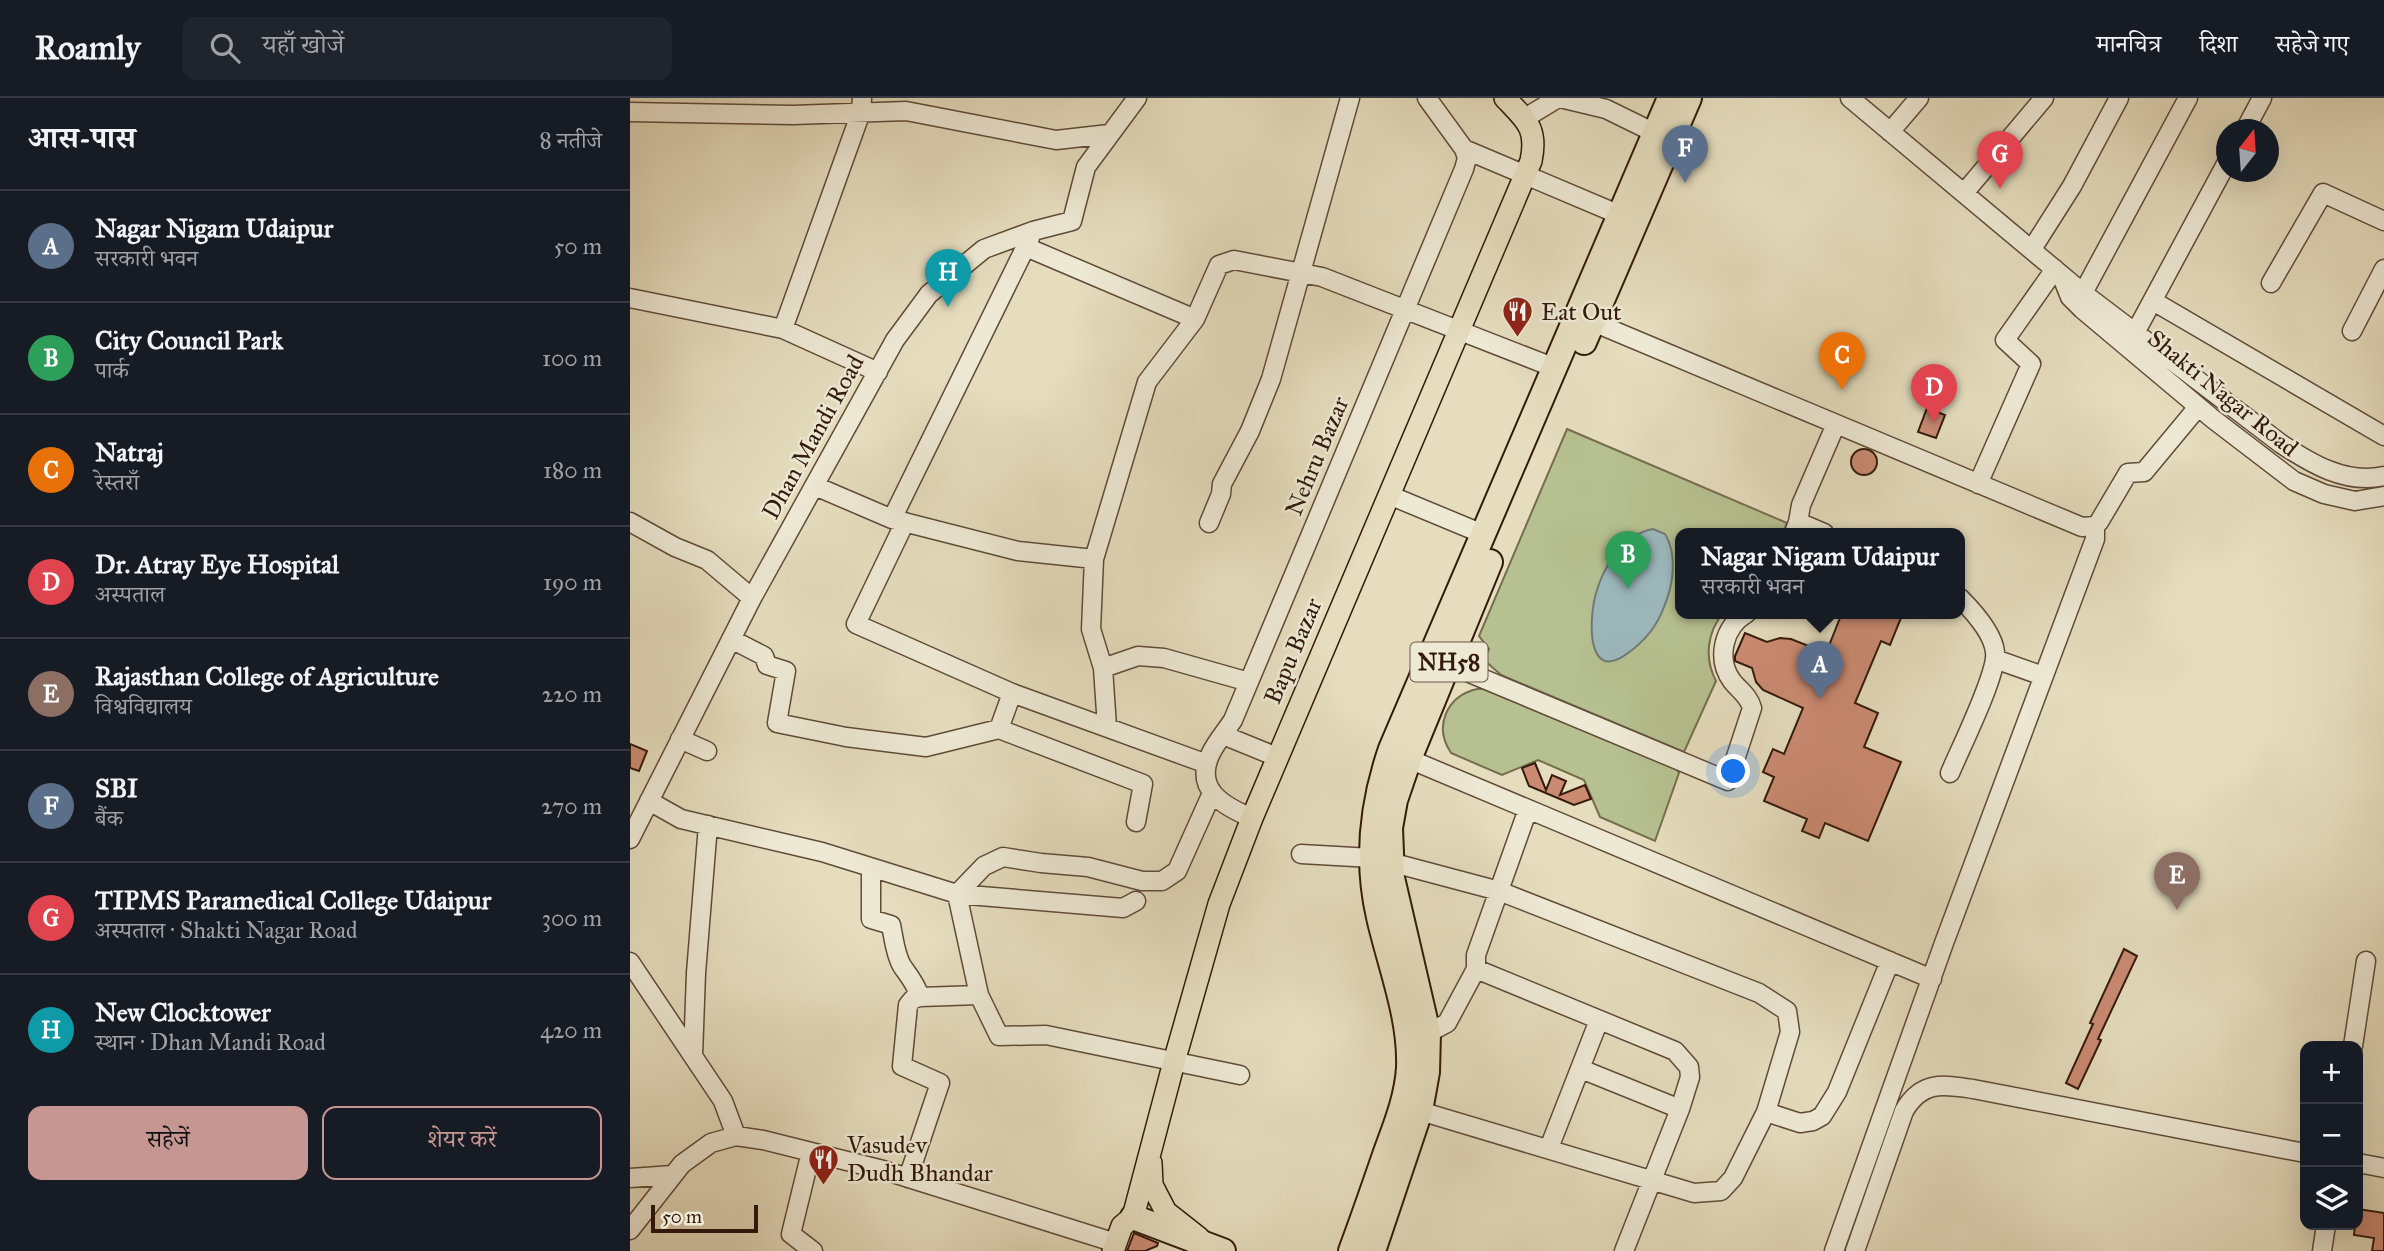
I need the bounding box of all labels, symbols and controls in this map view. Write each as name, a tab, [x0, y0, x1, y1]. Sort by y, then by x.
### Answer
search box	[182, 17, 672, 80]
text: Roamly	[35, 28, 140, 68]
text: यहाँ खोजें	[262, 28, 344, 60]
icon: search	[206, 29, 244, 67]
text: मानचित्र	[2096, 29, 2161, 59]
text: दिशा	[2199, 29, 2238, 59]
text: सहेजे गए	[2276, 29, 2349, 59]
north arrow	[2216, 119, 2279, 182]
text: आस-पास	[28, 120, 136, 156]
pin: F	[1662, 125, 1708, 183]
text: 8 नतीजे	[540, 126, 602, 154]
pin: G	[1977, 131, 2023, 189]
text: Nagar Nigam Udaipur	[95, 212, 333, 244]
text: A	[43, 232, 59, 260]
text: 50 m	[554, 232, 602, 260]
text: सरकारी भवन	[95, 244, 198, 272]
pin: H	[925, 249, 971, 307]
restaurant icon: Eat Out	[1501, 295, 1535, 339]
place label: Eat Out	[1541, 297, 1622, 327]
street label: Shakti Nagar Road	[2142, 323, 2304, 463]
text: City Council Park	[95, 324, 283, 356]
pin: C	[1819, 332, 1865, 390]
text: B	[43, 344, 59, 372]
text: 100 m	[542, 344, 602, 372]
street label: Dhan Mandi Road	[755, 350, 871, 524]
text: पार्क	[95, 356, 129, 384]
pin: D	[1911, 364, 1957, 422]
street label: Nehru Bazar	[1278, 392, 1356, 520]
text: Natraj	[95, 436, 164, 468]
text: C	[43, 456, 59, 484]
text: 180 m	[543, 456, 602, 484]
text: रेस्तराँ	[95, 468, 139, 496]
popup	[1675, 528, 1965, 619]
pin: B	[1605, 531, 1651, 589]
text: Nagar Nigam Udaipur	[1701, 540, 1939, 572]
text: Dr. Atray Eye Hospital	[95, 548, 339, 580]
text: D	[42, 568, 60, 596]
text: 190 m	[543, 568, 602, 596]
text: सरकारी भवन	[1701, 572, 1804, 600]
text: अस्पताल	[95, 580, 165, 608]
street label: Bapu Bazar	[1257, 593, 1329, 709]
pin: A	[1797, 641, 1843, 699]
road number: NH58	[1410, 642, 1488, 682]
text: Rajasthan College of Agriculture	[95, 660, 439, 692]
text: E	[43, 680, 59, 708]
text: 220 m	[542, 680, 602, 708]
text: विश्वविद्यालय	[95, 692, 192, 720]
your location	[1716, 754, 1750, 788]
text: SBI	[95, 772, 138, 804]
text: F	[43, 792, 59, 820]
text: 270 m	[541, 792, 602, 820]
text: बैंक	[95, 804, 123, 832]
pin: E	[2154, 852, 2200, 910]
text: TIPMS Paramedical College Udaipur	[95, 884, 491, 916]
text: G	[43, 904, 59, 932]
text: 300 m	[542, 904, 602, 932]
text: अस्पताल · Shakti Nagar Road	[95, 916, 357, 944]
text: New Clocktower	[95, 996, 271, 1028]
text: H	[41, 1016, 61, 1044]
text: 420 m	[540, 1016, 602, 1044]
text: स्थान · Dhan Mandi Road	[95, 1028, 326, 1056]
map controls	[2300, 1041, 2363, 1230]
button: +	[2300, 1041, 2363, 1104]
button: −	[2300, 1104, 2363, 1167]
button: सहेजें	[28, 1106, 308, 1180]
button: शेयर करें	[322, 1106, 602, 1180]
place label: Vasudev Dudh Bhandar	[846, 1130, 993, 1188]
restaurant icon: Vasudev Dudh Bhandar	[807, 1142, 841, 1186]
button: layers	[2300, 1167, 2363, 1230]
scale bar	[651, 1202, 758, 1234]
text: 50 m	[662, 1205, 702, 1228]

